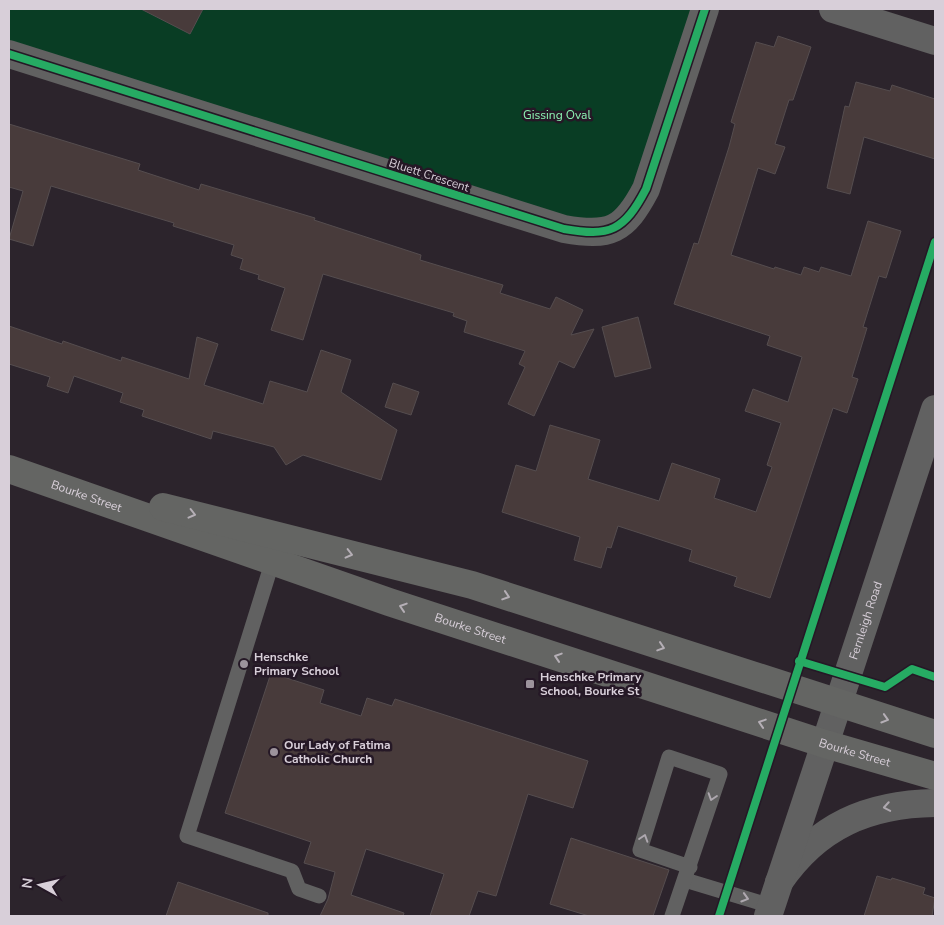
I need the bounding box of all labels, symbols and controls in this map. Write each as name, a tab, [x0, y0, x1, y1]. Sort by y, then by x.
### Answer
park label: Gissing Oval	[523, 107, 591, 123]
street label: Bluett Crescent	[387, 155, 472, 196]
street label: Bourke Street	[49, 476, 125, 516]
one-way arrow	[187, 508, 196, 519]
one-way arrow	[345, 548, 354, 559]
street label: Fernleigh Road	[845, 579, 886, 662]
one-way arrow	[502, 590, 510, 600]
one-way arrow	[399, 602, 408, 612]
street label: Bourke Street	[433, 609, 509, 648]
one-way arrow	[656, 641, 664, 651]
place label: Henschke Primary School	[254, 649, 339, 679]
one-way arrow	[554, 653, 562, 663]
marker: Henschke Primary School	[238, 658, 250, 670]
place label: Henschke Primary School, Bourke St	[540, 669, 642, 699]
marker: Henschke Primary School, Bourke St	[524, 678, 536, 690]
one-way arrow	[880, 713, 889, 723]
one-way arrow	[759, 719, 767, 729]
street label: Bourke Street	[817, 734, 893, 771]
place label: Our Lady of Fatima Catholic Church	[284, 737, 391, 767]
marker: Our Lady of Fatima Catholic Church	[268, 746, 280, 758]
one-way arrow	[708, 793, 718, 801]
one-way arrow	[882, 802, 891, 812]
one-way arrow	[638, 834, 648, 842]
north arrow	[15, 860, 65, 910]
text: N	[17, 877, 38, 890]
one-way arrow	[740, 893, 748, 903]

